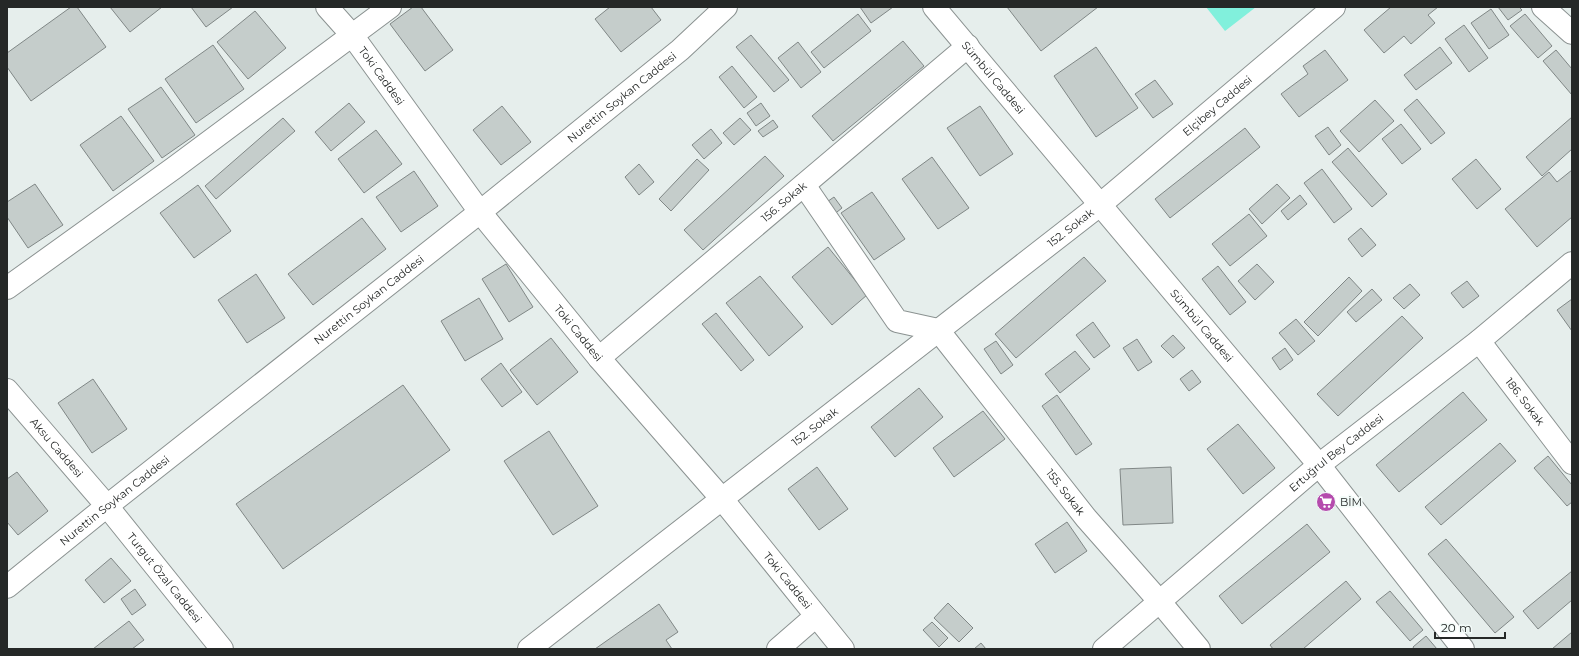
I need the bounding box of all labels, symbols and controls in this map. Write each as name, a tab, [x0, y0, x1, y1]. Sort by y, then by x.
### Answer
street label: Sümbül Caddesi	[959, 38, 1028, 117]
street label: Toki Caddesi	[356, 44, 408, 108]
street label: Nurettin Soykan Caddesi	[564, 49, 679, 146]
street label: Elçibey Caddesi	[1180, 72, 1255, 139]
street label: 156. Sokak	[758, 178, 810, 225]
street label: 152. Sokak	[1044, 205, 1097, 250]
street label: Nurettin Soykan Caddesi	[311, 252, 427, 347]
street label: Sümbül Caddesi	[1167, 286, 1236, 365]
street label: Toki Caddesi	[551, 302, 606, 364]
street label: 186. Sokak	[1502, 375, 1548, 428]
street label: 152. Sokak	[789, 404, 841, 449]
street label: Ertuğrul Bey Caddesi	[1286, 411, 1386, 495]
street label: Aksu Caddesi	[27, 415, 86, 480]
street label: Nurettin Soykan Caddesi	[57, 453, 172, 548]
street label: 155. Sokak	[1043, 466, 1088, 518]
supermarket icon: BİM	[1315, 491, 1337, 513]
place label: BİM	[1340, 495, 1362, 509]
street label: Turgut Özal Caddesi	[124, 530, 205, 625]
street label: Toki Caddesi	[760, 549, 815, 612]
scale bar	[1435, 614, 1505, 640]
text: 20 m	[1441, 620, 1472, 635]

